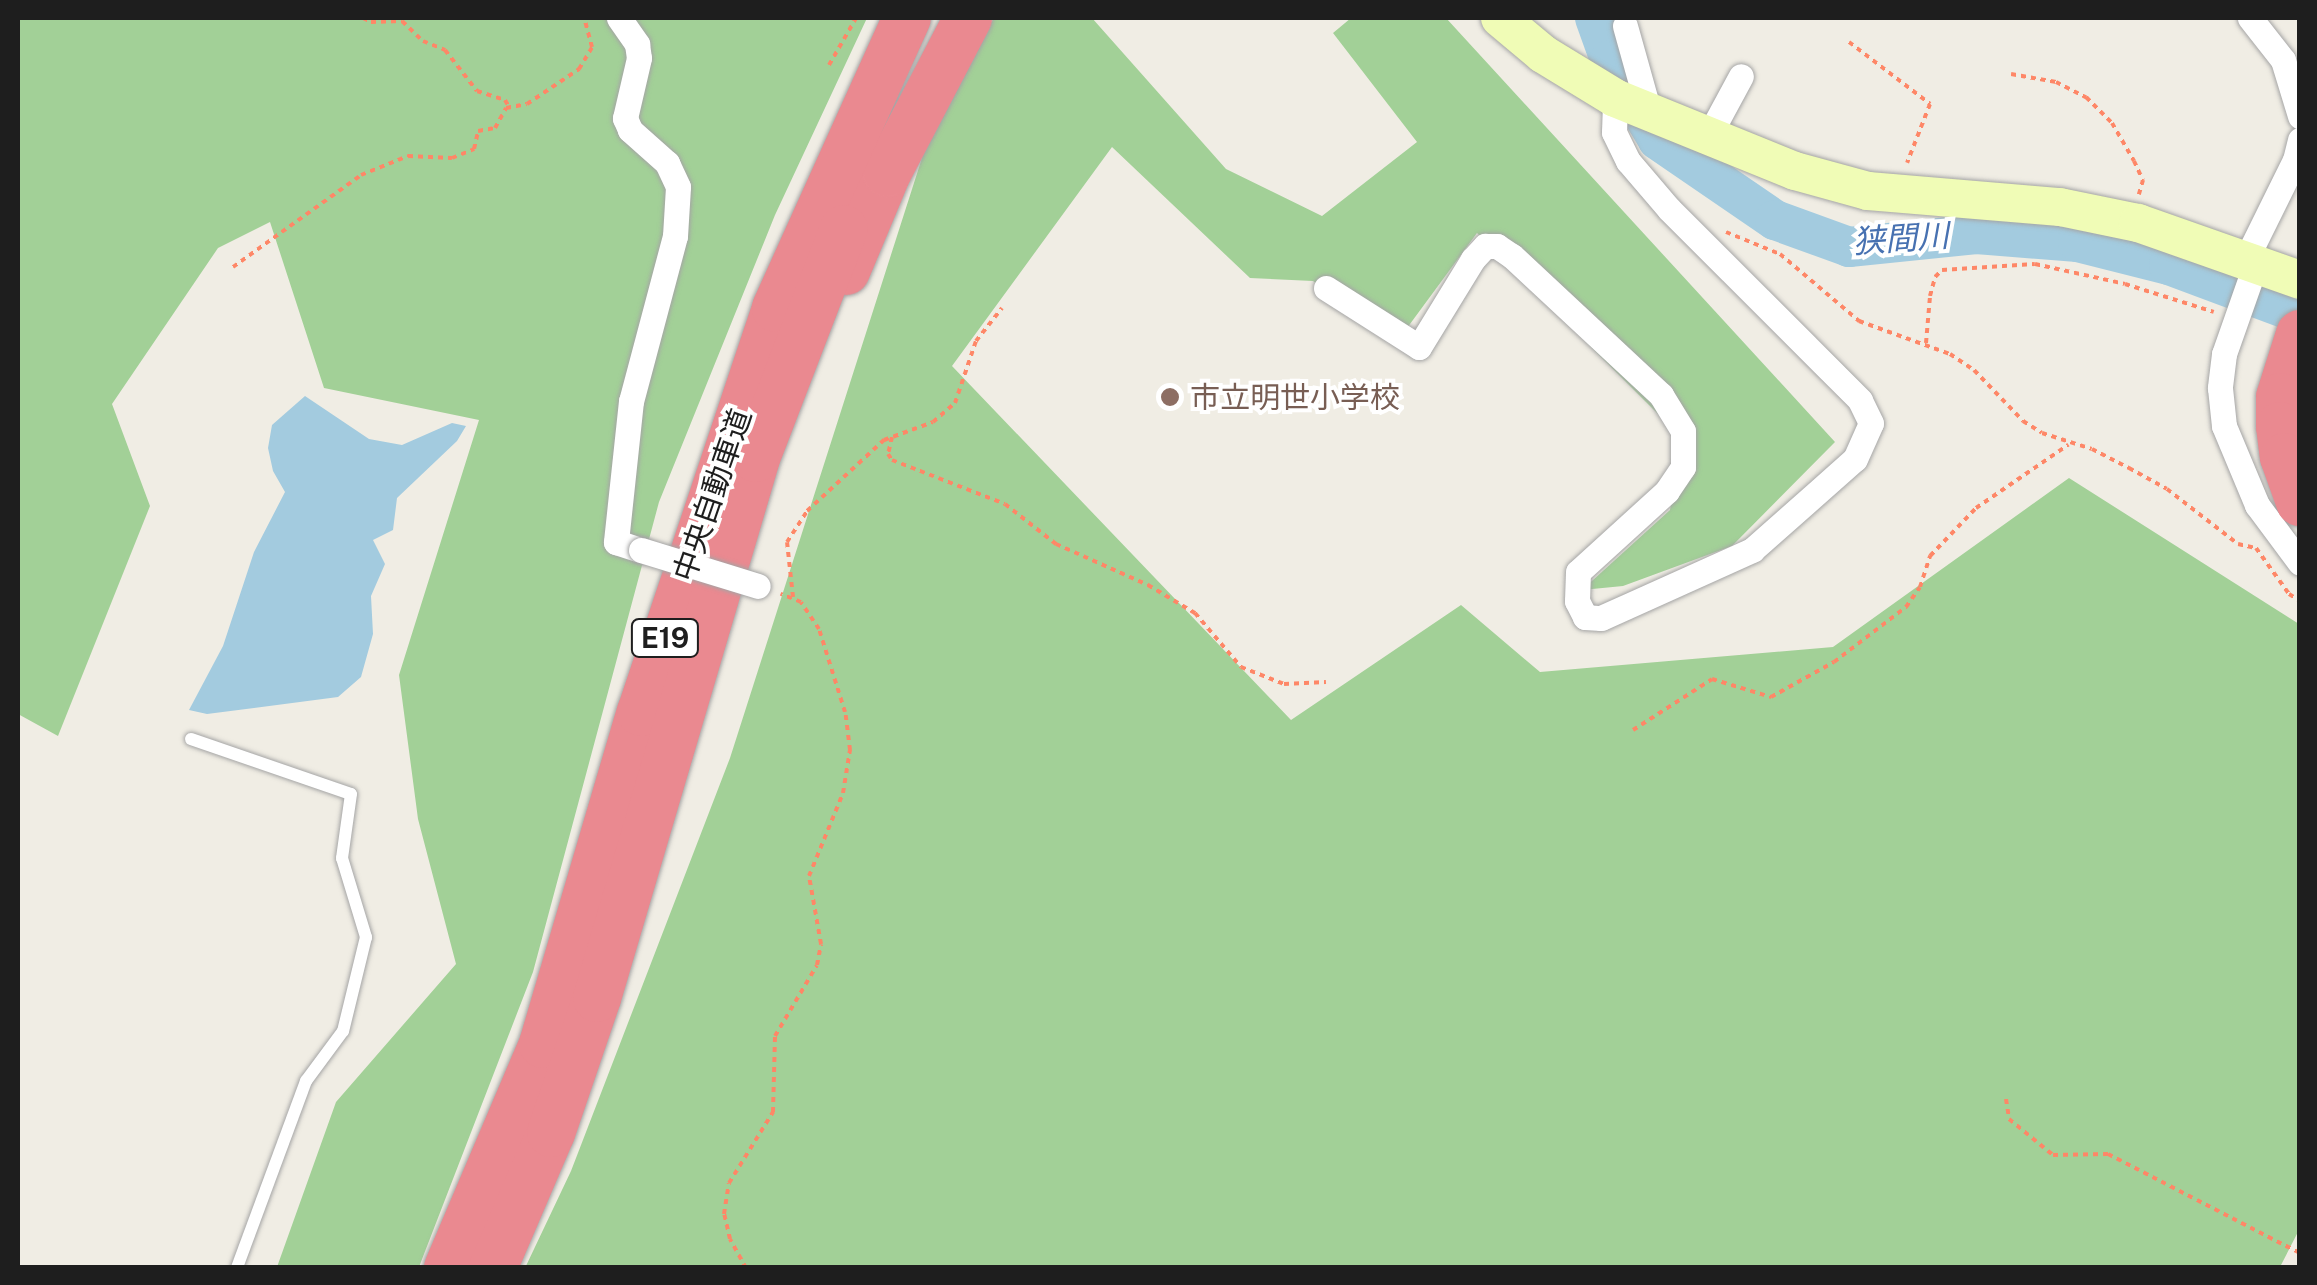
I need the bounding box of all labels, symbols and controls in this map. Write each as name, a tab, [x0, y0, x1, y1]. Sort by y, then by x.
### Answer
water label: 狭間川	[1852, 216, 1950, 262]
place label: 市立明世小学校	[1190, 379, 1400, 415]
marker: 市立明世小学校	[1159, 386, 1181, 408]
street label: 中央自動車道	[666, 404, 758, 586]
road number: E19	[630, 615, 700, 661]

